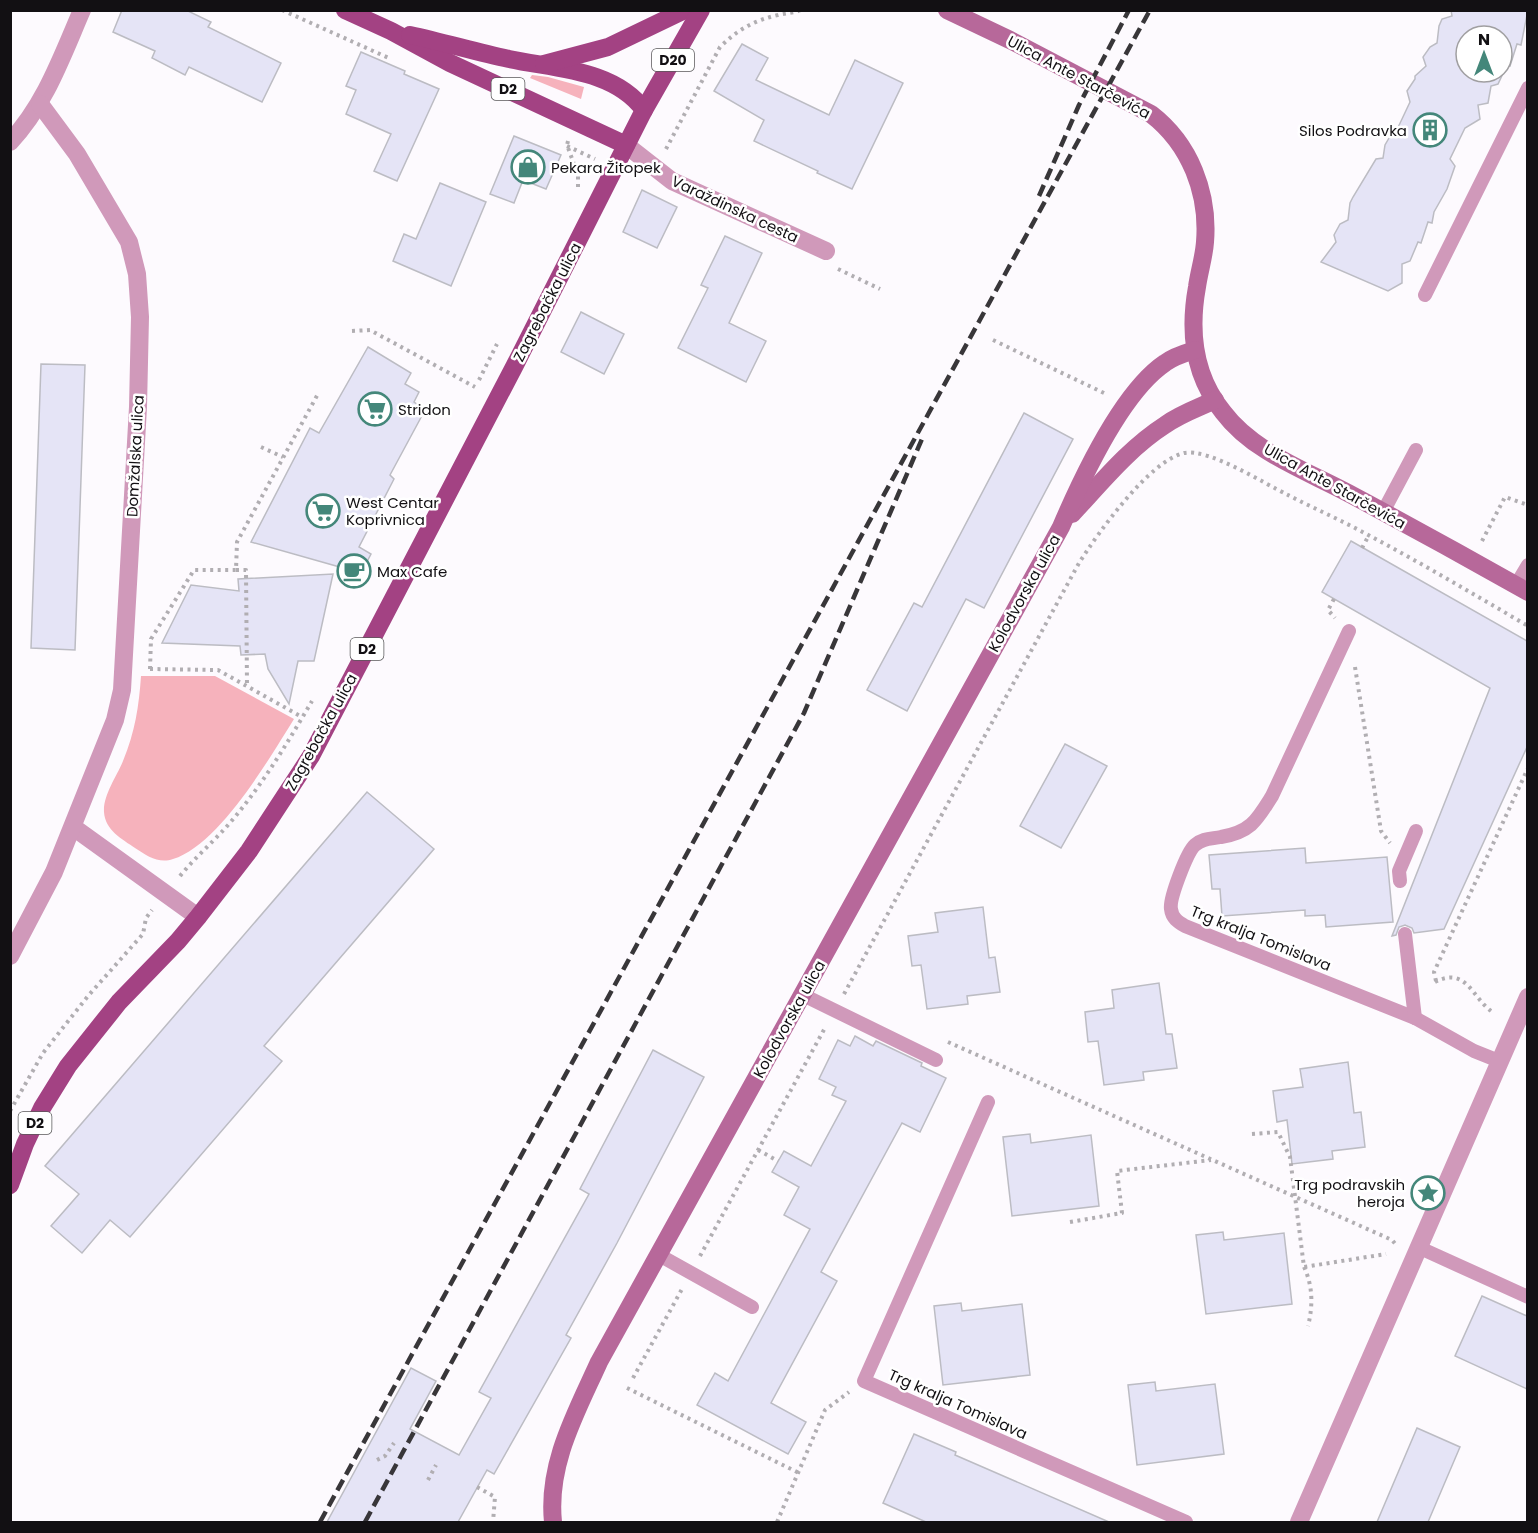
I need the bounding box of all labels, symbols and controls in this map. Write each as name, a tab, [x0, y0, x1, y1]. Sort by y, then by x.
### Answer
north arrow	[1454, 24, 1514, 84]
text: N	[1478, 28, 1490, 51]
street label: Ulica Ante Starčevića	[1004, 30, 1154, 124]
road number: D20	[652, 49, 694, 71]
road number: D2	[492, 78, 524, 100]
building icon: Silos Podravka	[1412, 112, 1448, 148]
place label: Silos Podravka	[1299, 120, 1407, 141]
shop icon: Pekara Žitopek	[510, 149, 546, 185]
place label: Pekara Žitopek	[551, 157, 661, 178]
street label: Varaždinska cesta	[668, 170, 802, 248]
street label: Zagrebačka ulica	[508, 239, 586, 365]
supermarket icon: Stridon	[357, 391, 393, 427]
street label: Domžalska ulica	[121, 394, 149, 518]
place label: Stridon	[398, 399, 451, 420]
street label: Ulica Ante Starčevića	[1260, 438, 1410, 534]
place label: West Centar Koprivnica	[346, 492, 439, 530]
supermarket icon: West Centar Koprivnica	[305, 493, 341, 529]
street label: Kolodvorska ulica	[983, 530, 1065, 656]
cafe icon: Max Cafe	[336, 553, 372, 589]
place label: Max Cafe	[377, 561, 447, 582]
road number: D2	[350, 638, 384, 660]
street label: Zagrebačka ulica	[280, 670, 362, 794]
street label: Trg kralja Tomislava	[1188, 900, 1334, 976]
street label: Kolodvorska ulica	[748, 956, 830, 1082]
road number: D2	[18, 1112, 51, 1134]
place label: Trg podravskih heroja	[1294, 1174, 1405, 1212]
place icon: Trg podravskih heroja	[1410, 1175, 1446, 1211]
street label: Trg kralja Tomislava	[885, 1364, 1031, 1444]

